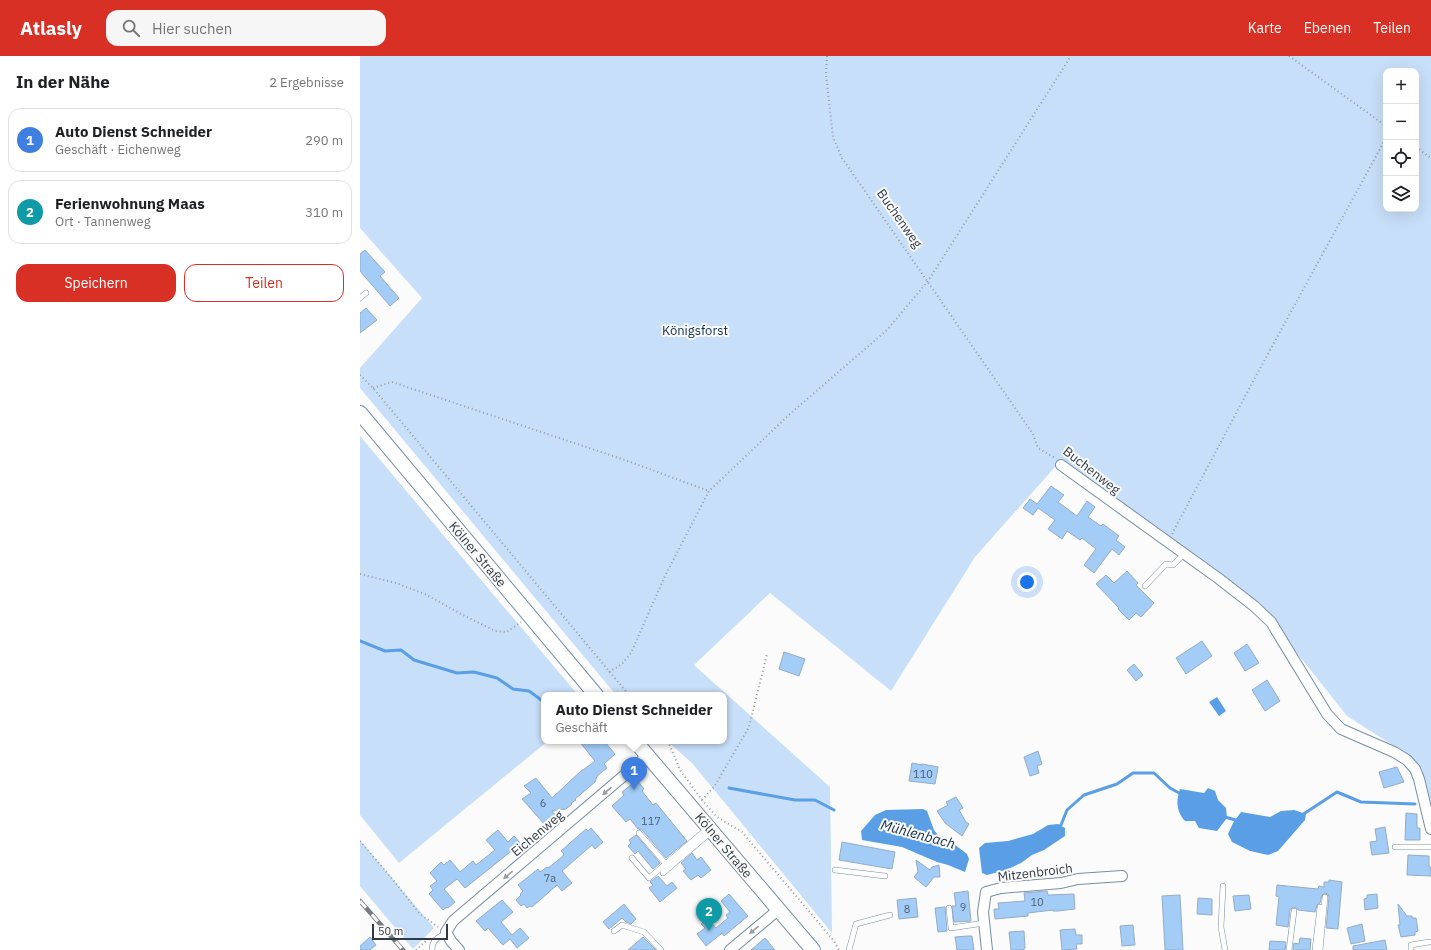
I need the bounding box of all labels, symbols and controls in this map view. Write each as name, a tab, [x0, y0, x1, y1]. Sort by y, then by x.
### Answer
search box	[106, 10, 386, 46]
text: Atlasly	[20, 16, 82, 40]
icon: search	[120, 17, 142, 39]
text: Hier suchen	[152, 19, 232, 38]
text: Karte	[1248, 19, 1282, 37]
text: Ebenen	[1304, 19, 1351, 37]
text: Teilen	[1373, 19, 1411, 37]
map controls	[1383, 68, 1419, 212]
button: +	[1383, 68, 1419, 104]
text: In der Nähe	[16, 71, 110, 93]
text: 2 Ergebnisse	[269, 74, 344, 91]
button: −	[1383, 104, 1419, 140]
text: Auto Dienst Schneider	[55, 122, 212, 141]
text: 1	[26, 132, 34, 149]
text: 290 m	[305, 132, 343, 149]
button: locate	[1383, 140, 1419, 176]
text: Geschäft · Eichenweg	[55, 141, 181, 158]
button: layers	[1383, 176, 1419, 212]
street label: Buchenweg	[873, 185, 926, 251]
text: Ferienwohnung Maas	[55, 194, 205, 213]
text: 2	[26, 204, 34, 221]
text: 310 m	[305, 204, 343, 221]
text: Ort · Tannenweg	[55, 213, 151, 230]
button: Speichern	[16, 264, 176, 302]
button: Teilen	[184, 264, 344, 302]
park label: Königsforst	[662, 322, 728, 339]
street label: Buchenweg	[1060, 443, 1124, 498]
street label: Kölner Straße	[445, 518, 510, 591]
your location	[1017, 572, 1037, 592]
popup	[541, 692, 727, 744]
text: Auto Dienst Schneider	[555, 700, 713, 719]
text: Geschäft	[555, 719, 608, 736]
pin: 1	[621, 757, 647, 790]
house number: 110	[913, 767, 933, 781]
one-way arrow	[602, 786, 612, 795]
house number: 6	[540, 796, 546, 810]
street label: Eichenweg	[508, 806, 567, 860]
street label: Kölner Straße	[691, 809, 756, 882]
house number: 117	[641, 814, 661, 828]
water label: Mühlenbach	[879, 815, 957, 853]
street label: Mitzenbroich	[997, 859, 1074, 886]
one-way arrow	[502, 870, 513, 879]
house number: 7a	[544, 871, 556, 885]
house number: 10	[1030, 895, 1044, 909]
pin: 2	[696, 898, 722, 931]
house number: 9	[960, 900, 966, 914]
house number: 8	[904, 902, 910, 916]
scale bar	[372, 922, 448, 941]
text: 50 m	[378, 924, 403, 938]
one-way arrow	[749, 926, 760, 935]

